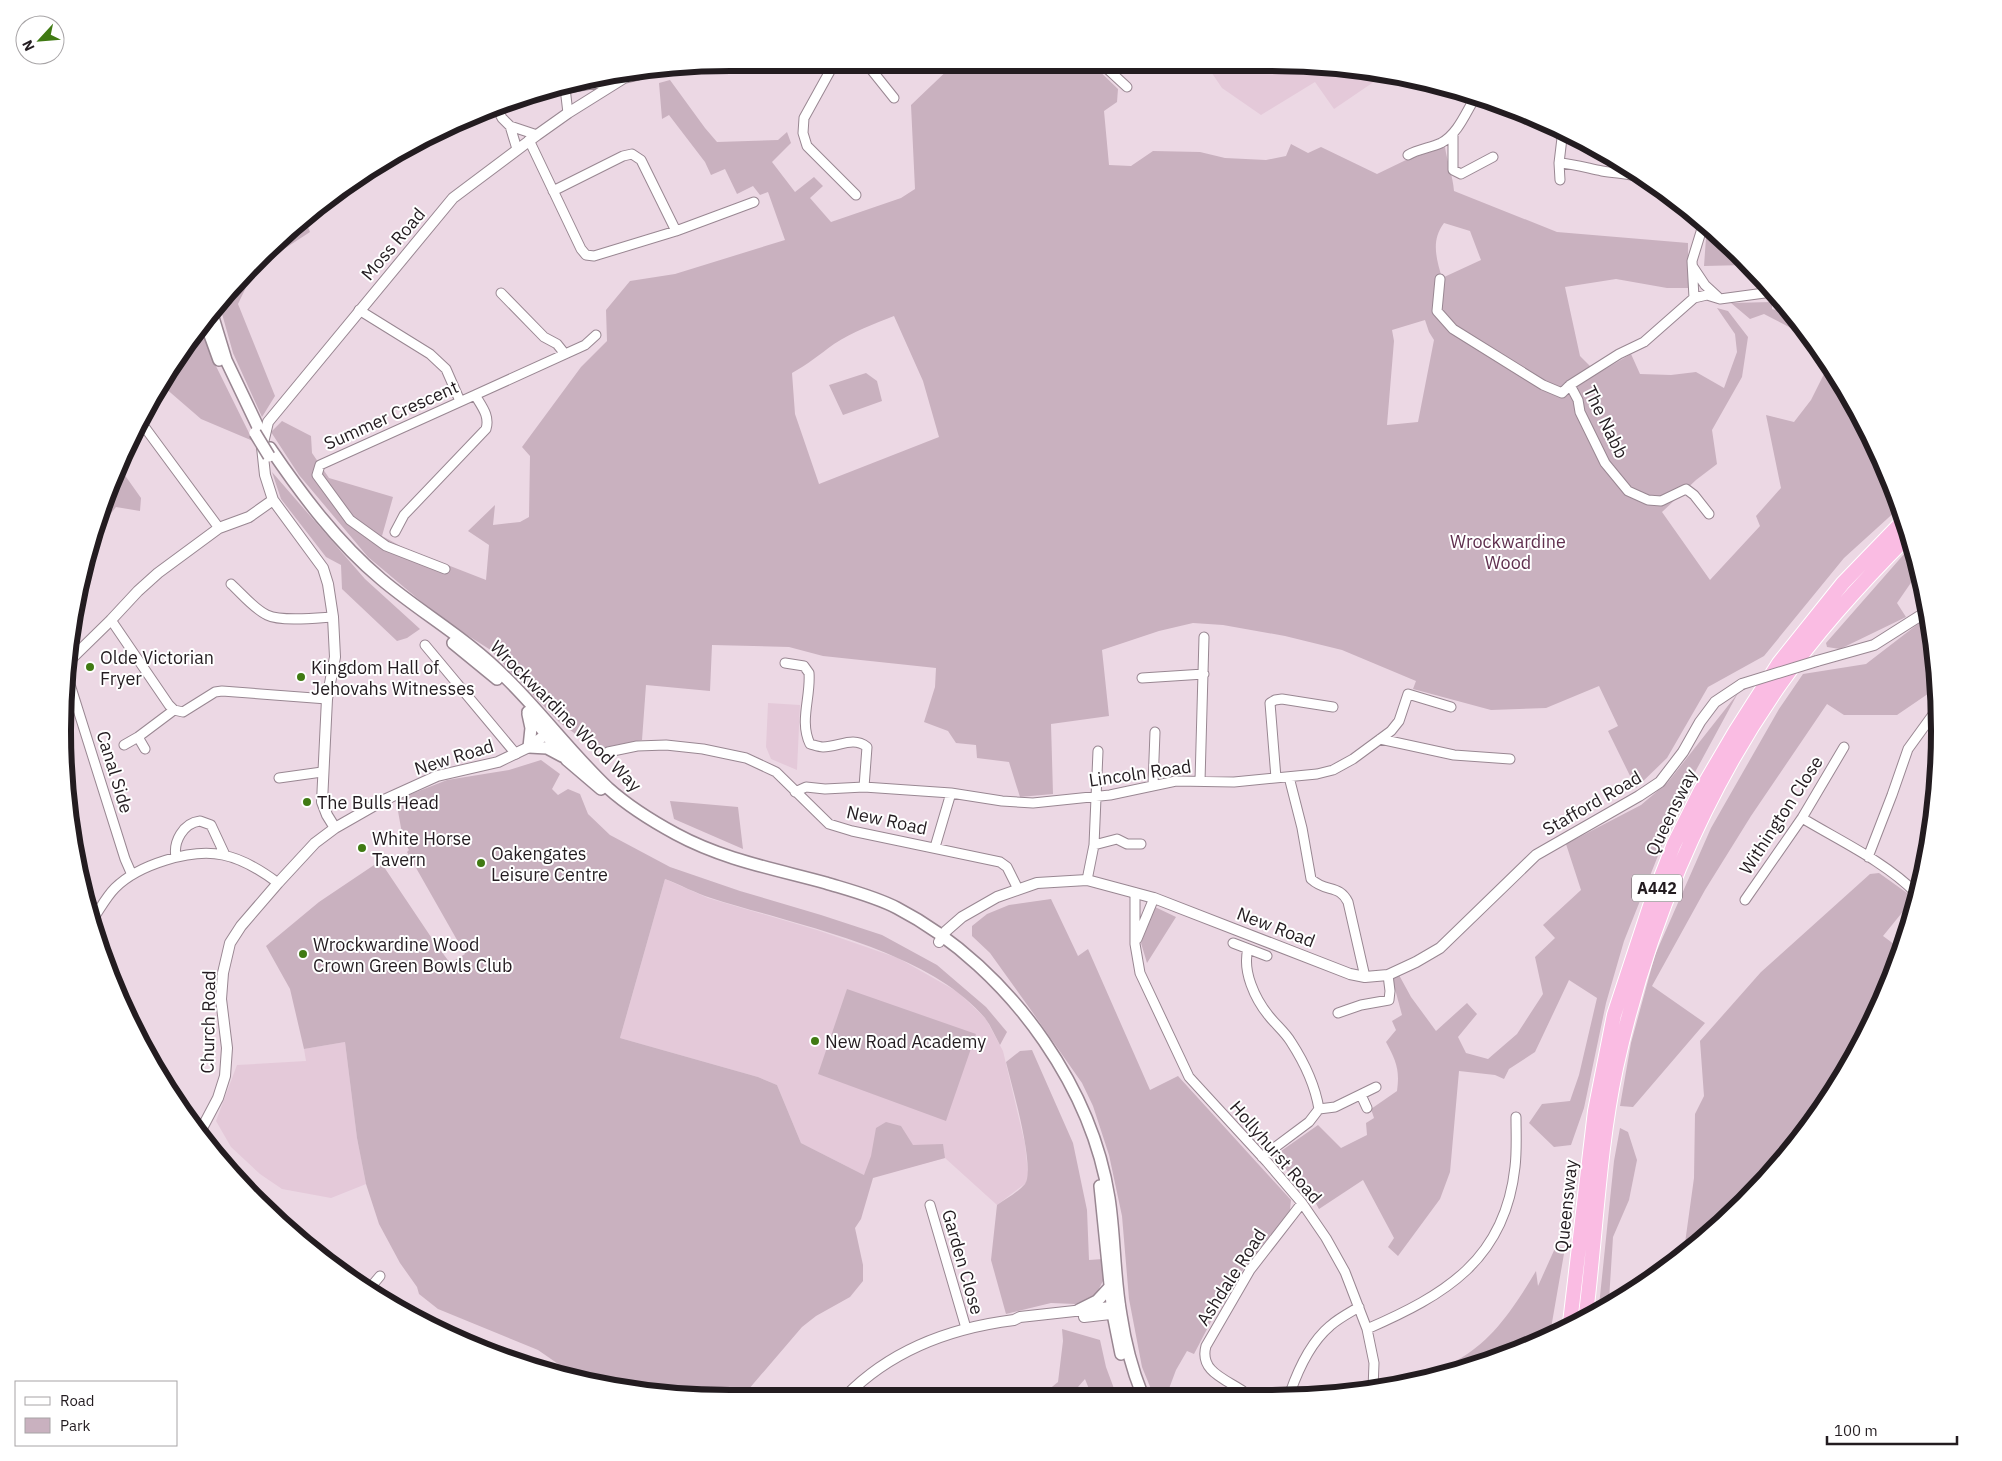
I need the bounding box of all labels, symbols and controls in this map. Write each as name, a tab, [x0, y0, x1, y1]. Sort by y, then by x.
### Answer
north arrow	[15, 15, 65, 65]
text: N	[18, 37, 39, 54]
street label: Moss Road	[356, 203, 430, 285]
street label: Summer Crescent	[320, 375, 462, 455]
street label: The Nabb	[1579, 382, 1633, 462]
park label: Wrockwardine Wood	[1450, 530, 1566, 574]
street label: Wrockwardine Wood Way	[485, 635, 647, 797]
place label: Olde Victorian Fryer	[100, 646, 214, 690]
place label: Kingdom Hall of Jehovahs Witnesses	[311, 656, 475, 700]
marker: Olde Victorian Fryer	[84, 661, 96, 673]
marker: Kingdom Hall of Jehovahs Witnesses	[295, 671, 307, 683]
street label: Canal Side	[92, 728, 138, 816]
street label: New Road	[411, 734, 497, 780]
street label: Withington Close	[1734, 751, 1828, 879]
street label: Lincoln Road	[1087, 754, 1193, 792]
street label: Stafford Road	[1538, 765, 1646, 841]
street label: Queensway	[1640, 765, 1702, 859]
place label: The Bulls Head	[317, 791, 439, 814]
marker: The Bulls Head	[301, 796, 313, 808]
street label: New Road	[845, 800, 929, 840]
place label: White Horse Tavern	[372, 827, 471, 871]
marker: White Horse Tavern	[356, 842, 368, 854]
place label: Oakengates Leisure Centre	[491, 842, 608, 886]
marker: Oakengates Leisure Centre	[475, 857, 487, 869]
road number: A442	[1632, 874, 1682, 901]
street label: New Road	[1234, 902, 1318, 952]
place label: Wrockwardine Wood Crown Green Bowls Club	[313, 933, 512, 977]
marker: Wrockwardine Wood Crown Green Bowls Club	[297, 948, 309, 960]
street label: Church Road	[196, 970, 220, 1074]
place label: New Road Academy	[825, 1030, 986, 1053]
marker: New Road Academy	[809, 1035, 821, 1047]
street label: Hollyhurst Road	[1225, 1096, 1327, 1208]
street label: Queensway	[1550, 1158, 1582, 1254]
street label: Garden Close	[937, 1207, 989, 1317]
street label: Ashdale Road	[1191, 1224, 1271, 1330]
legend	[15, 1381, 178, 1446]
text: Road	[60, 1391, 95, 1410]
scale bar	[1827, 1414, 1957, 1446]
text: Park	[60, 1416, 90, 1435]
text: 100 m	[1834, 1421, 1878, 1440]

